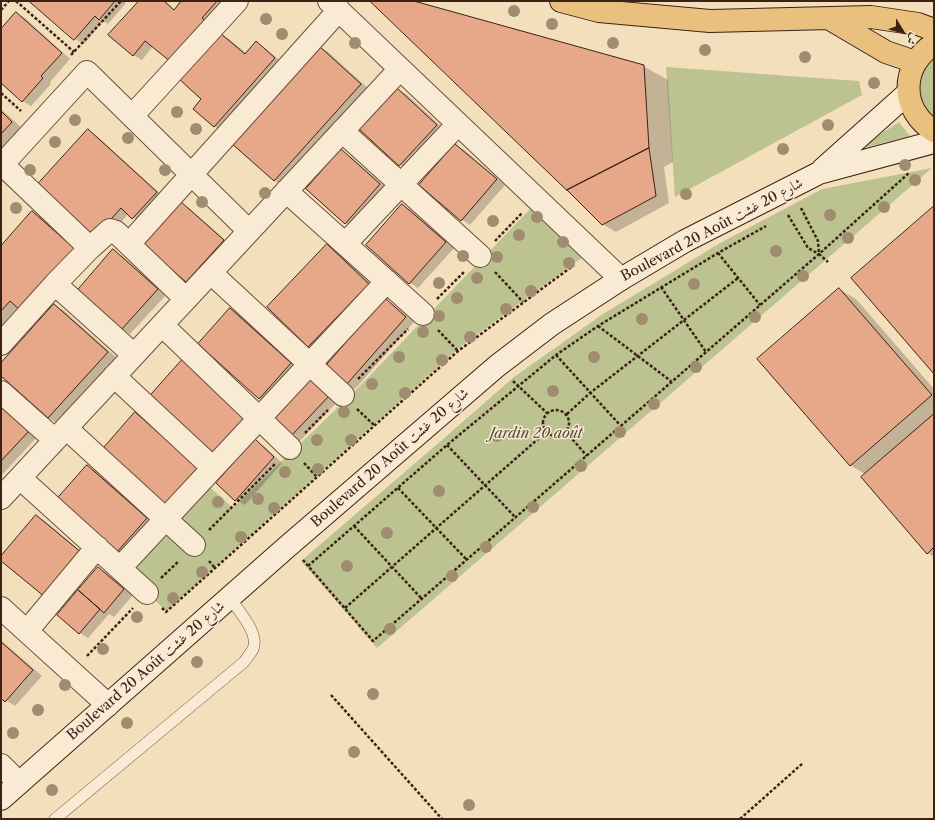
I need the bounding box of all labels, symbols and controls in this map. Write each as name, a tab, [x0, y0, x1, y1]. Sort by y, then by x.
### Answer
north arrow	[883, 12, 923, 52]
text: ش	[904, 31, 921, 48]
street label: Boulevard 20 Août شارع 20 غشت	[618, 175, 806, 285]
street label: Boulevard 20 Août شارع 20 غشت	[308, 385, 472, 531]
park label: Jardin 20 août	[489, 426, 583, 442]
street label: Boulevard 20 Août شارع 20 غشت	[64, 598, 228, 744]

